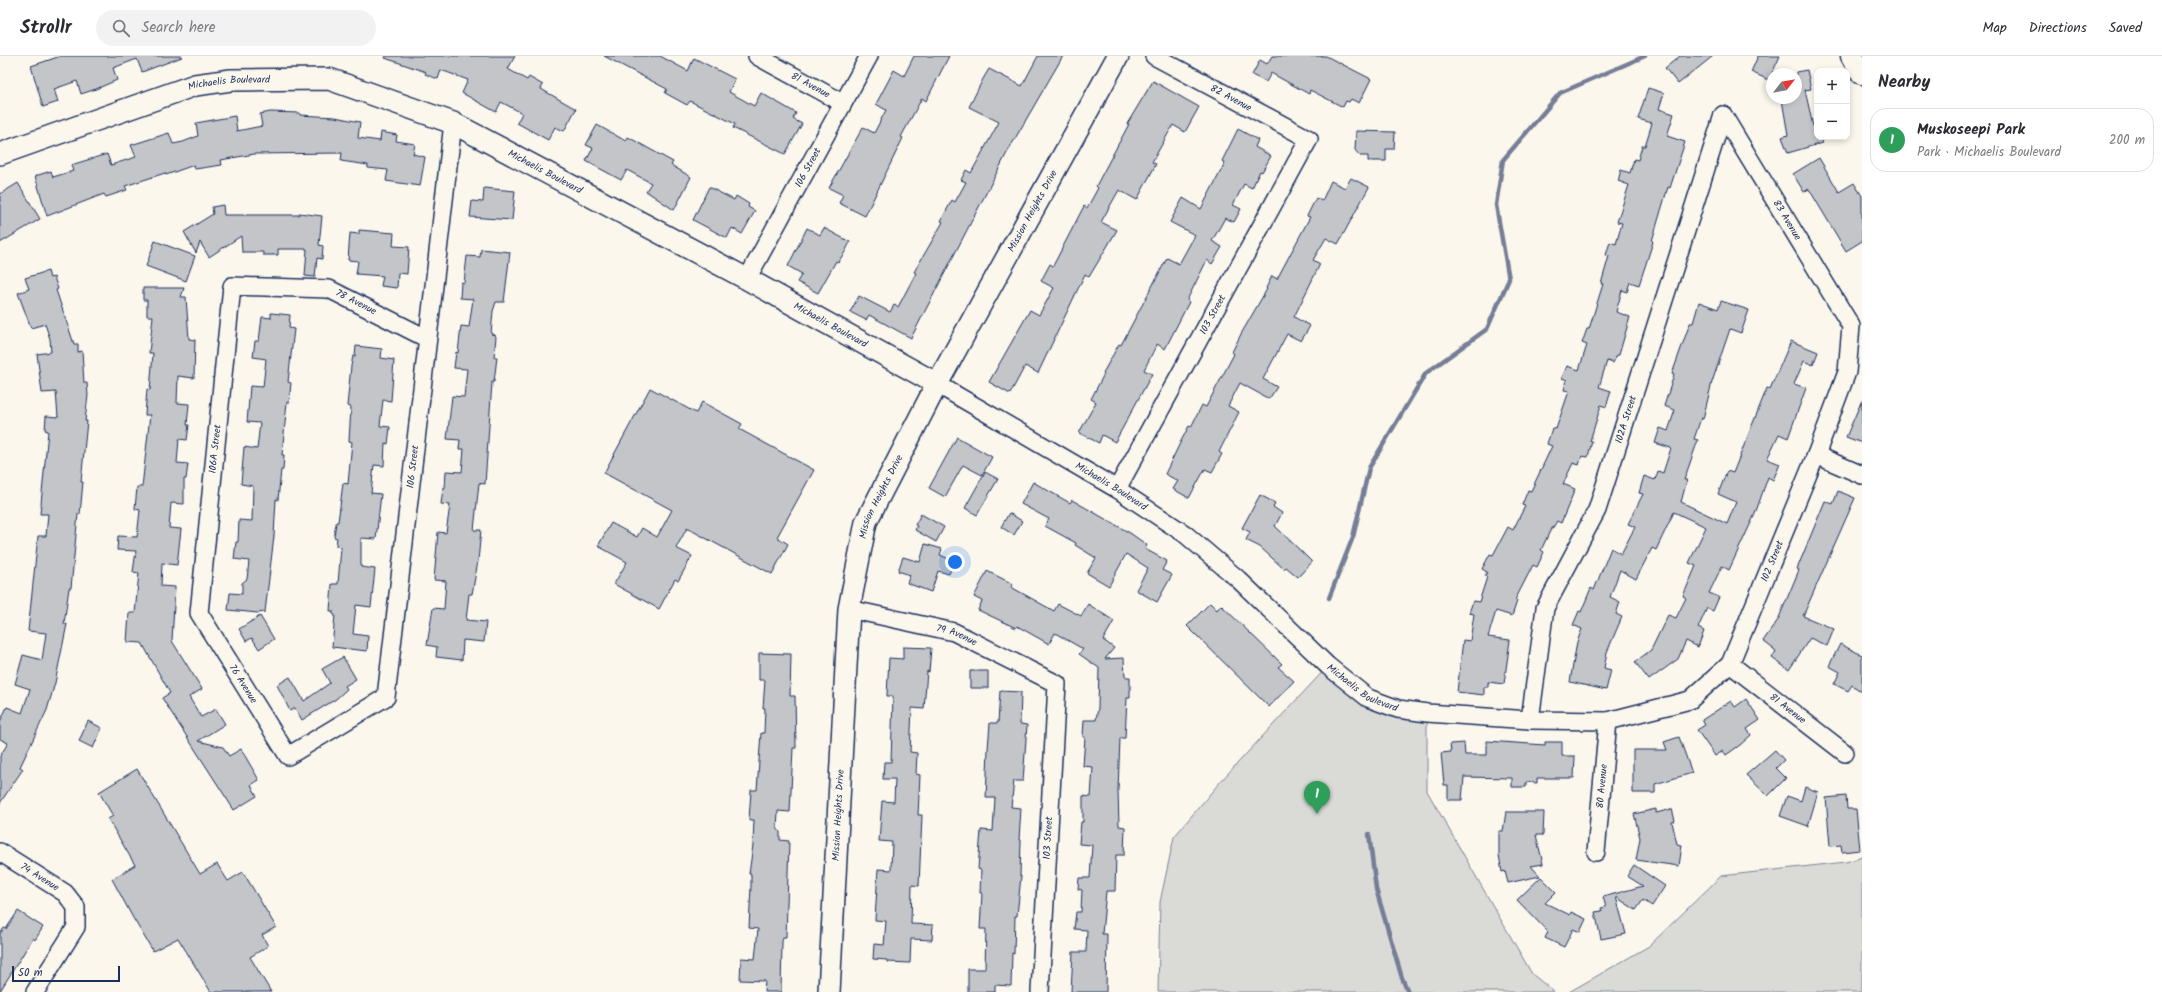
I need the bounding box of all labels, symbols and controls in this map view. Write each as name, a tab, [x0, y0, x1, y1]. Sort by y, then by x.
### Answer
search box	[96, 10, 376, 46]
text: Strollr	[20, 13, 72, 43]
text: Search here	[142, 16, 216, 40]
icon: search	[110, 17, 132, 39]
text: Map	[1982, 17, 2007, 39]
text: Directions	[2029, 17, 2087, 39]
text: Saved	[2109, 17, 2142, 39]
street label: 81 Avenue	[788, 68, 834, 103]
north arrow	[1766, 68, 1802, 104]
map controls	[1814, 68, 1850, 140]
button: +	[1814, 68, 1850, 104]
text: Nearby	[1878, 69, 1930, 96]
street label: Michaelis Boulevard	[186, 72, 271, 95]
street label: 82 Avenue	[1207, 80, 1255, 116]
button: −	[1814, 104, 1850, 140]
text: Muskoseepi Park	[1917, 118, 2025, 142]
text: 1	[1890, 130, 1894, 151]
text: 200 m	[2109, 130, 2145, 151]
text: Park · Michaelis Boulevard	[1917, 142, 2061, 163]
street label: Michaelis Boulevard	[505, 145, 586, 199]
street label: 106 Street	[791, 145, 825, 190]
street label: Mission Heights Drive	[1003, 166, 1062, 255]
street label: 83 Avenue	[1769, 197, 1806, 244]
street label: 78 Avenue	[333, 285, 380, 319]
street label: 103 Street	[1195, 292, 1230, 337]
street label: Michaelis Boulevard	[791, 298, 871, 353]
street label: 102A Street	[1611, 393, 1641, 445]
street label: 106A Street	[204, 424, 226, 474]
street label: 106 Street	[402, 444, 423, 489]
street label: Mission Heights Drive	[855, 451, 908, 540]
street label: Michaelis Boulevard	[1072, 458, 1151, 515]
street label: 102 Street	[1757, 538, 1788, 584]
your location	[945, 552, 965, 572]
street label: 79 Avenue	[935, 620, 980, 651]
street label: Michaelis Boulevard	[1323, 660, 1401, 717]
street label: 76 Avenue	[225, 661, 262, 707]
street label: 81 Avenue	[1766, 689, 1810, 728]
street label: 80 Avenue	[1592, 763, 1612, 809]
street label: Mission Heights Drive	[828, 768, 849, 862]
pin: 1	[1304, 781, 1330, 814]
street label: 103 Street	[1039, 816, 1057, 860]
street label: 74 Avenue	[17, 859, 63, 896]
scale bar	[12, 964, 120, 983]
text: 50 m	[18, 964, 43, 982]

